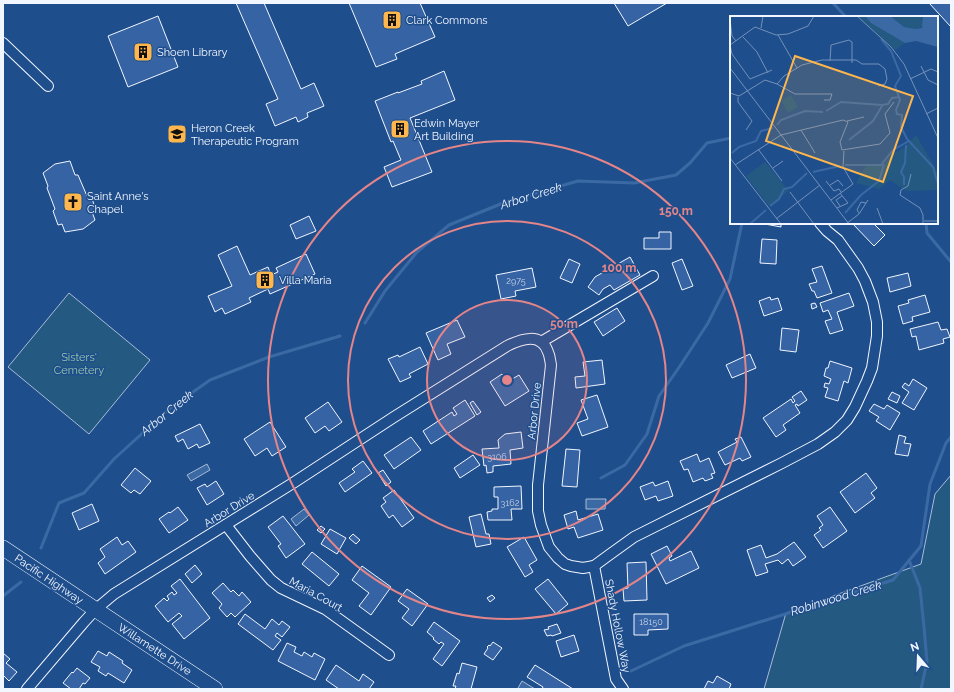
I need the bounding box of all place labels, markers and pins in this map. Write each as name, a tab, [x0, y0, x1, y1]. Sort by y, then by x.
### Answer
building icon: Clark Commons	[381, 9, 403, 31]
place label: Clark Commons	[406, 14, 488, 27]
building icon: Shoen Library	[132, 41, 154, 63]
place label: Shoen Library	[157, 46, 228, 59]
place label: Edwin Mayer Art Building	[414, 117, 480, 143]
building icon: Edwin Mayer Art Building	[389, 118, 411, 140]
place label: Heron Creek Therapeutic Program	[191, 122, 299, 148]
school or university icon: Heron Creek Therapeutic Program	[166, 123, 188, 145]
place label: Saint Anne's Chapel	[87, 190, 149, 216]
church icon: Saint Anne's Chapel	[62, 191, 84, 213]
building icon: Villa Maria	[254, 269, 276, 291]
place label: Villa Maria	[279, 274, 332, 287]
centre of rings	[500, 373, 514, 387]

